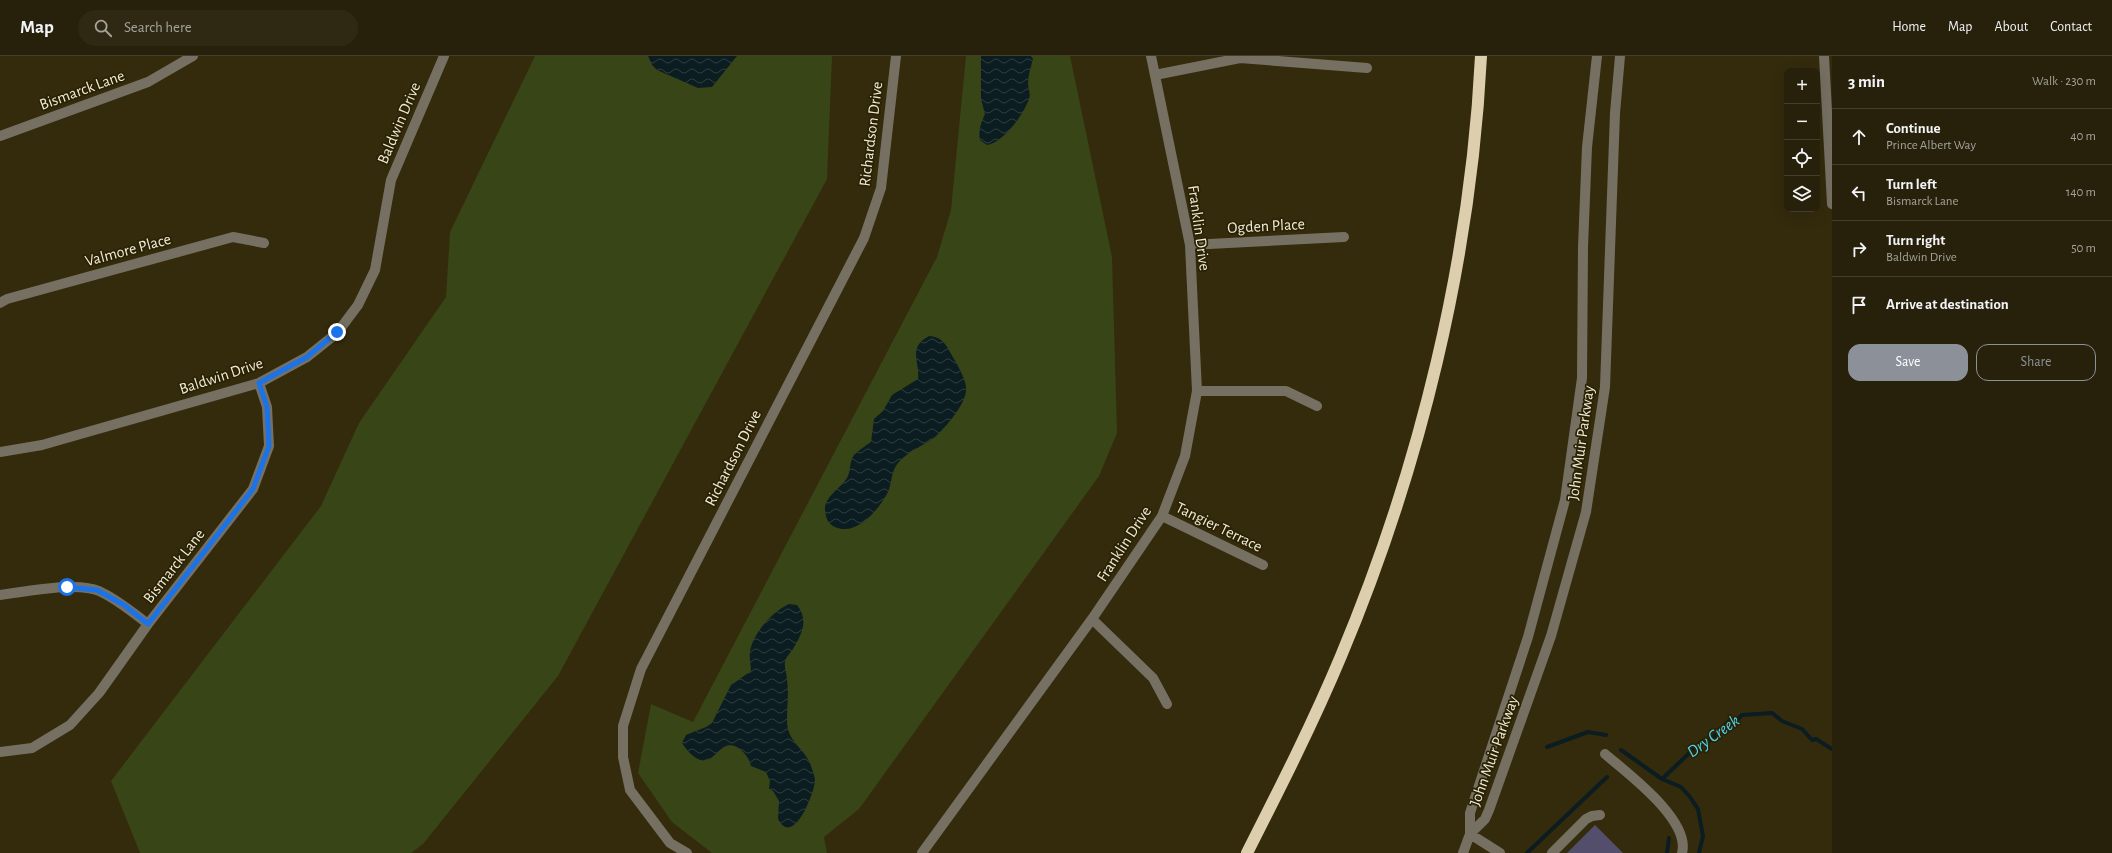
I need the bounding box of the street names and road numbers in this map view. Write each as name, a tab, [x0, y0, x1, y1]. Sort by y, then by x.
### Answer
street label: Bismarck Lane	[37, 67, 127, 113]
street label: Baldwin Drive	[375, 80, 423, 166]
street label: Richardson Drive	[857, 81, 885, 187]
street label: Franklin Drive	[1185, 184, 1213, 272]
street label: Ogden Place	[1227, 216, 1305, 236]
street label: Valmore Place	[83, 231, 173, 269]
street label: Baldwin Drive	[177, 355, 265, 397]
street label: John Muir Parkway	[1565, 384, 1598, 502]
street label: Richardson Drive	[702, 407, 764, 509]
street label: Tangier Terrace	[1173, 499, 1265, 555]
street label: Franklin Drive	[1094, 504, 1154, 584]
street label: Bismarck Lane	[140, 526, 208, 606]
street label: John Muir Parkway	[1467, 694, 1522, 809]

